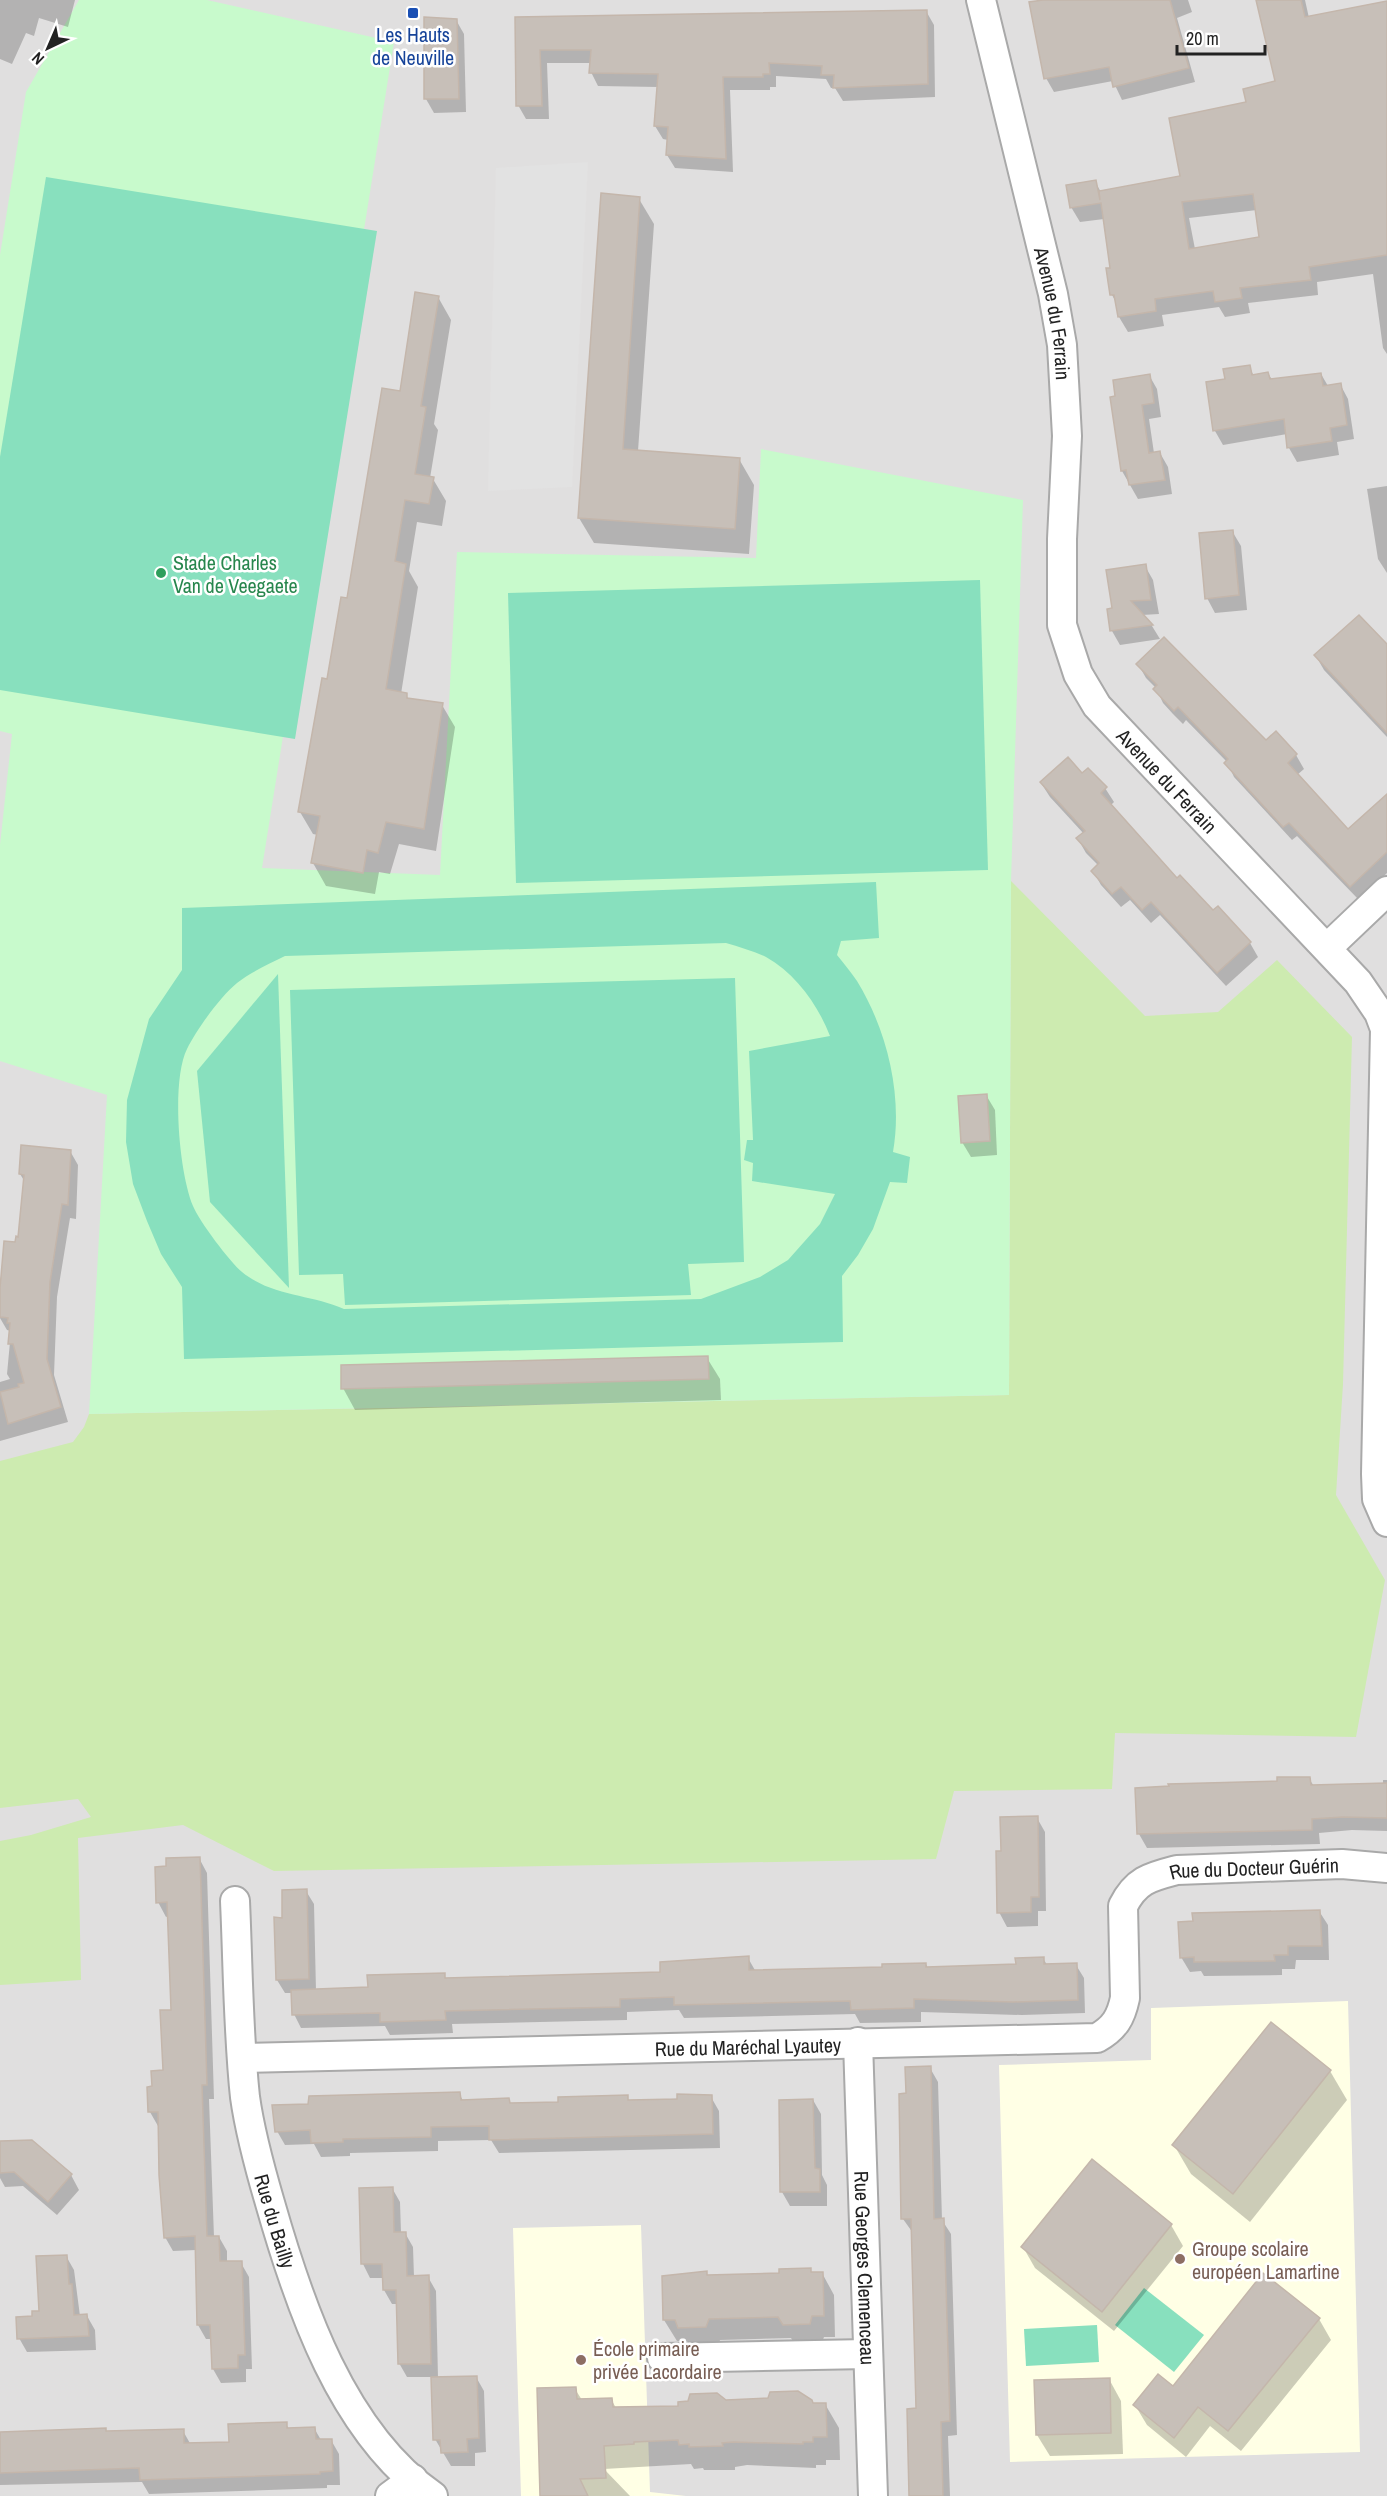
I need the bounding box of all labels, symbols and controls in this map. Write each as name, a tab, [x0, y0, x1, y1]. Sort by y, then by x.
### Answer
marker: Les Hauts de Neuville	[406, 6, 420, 20]
north arrow	[18, 18, 78, 78]
scale bar	[1177, 18, 1266, 56]
place label: Les Hauts de Neuville	[372, 21, 454, 71]
text: 20 m	[1186, 26, 1219, 51]
text: N	[27, 48, 49, 70]
street label: Avenue du Ferrain	[1028, 243, 1077, 381]
place label: Stade Charles Van de Veegaete	[173, 549, 298, 599]
marker: Stade Charles Van de Veegaete	[154, 566, 168, 580]
street label: Avenue du Ferrain	[1111, 721, 1224, 839]
street label: Rue du Docteur Guérin	[1166, 1851, 1339, 1885]
street label: Rue du Maréchal Lyautey	[654, 2030, 842, 2062]
street label: Rue Georges Clemenceau	[849, 2170, 882, 2365]
street label: Rue du Bailly	[249, 2171, 303, 2272]
place label: Groupe scolaire européen Lamartine	[1192, 2235, 1340, 2285]
marker: Groupe scolaire européen Lamartine	[1173, 2252, 1187, 2266]
place label: École primaire privée Lacordaire	[593, 2335, 722, 2385]
marker: École primaire privée Lacordaire	[574, 2353, 588, 2367]

